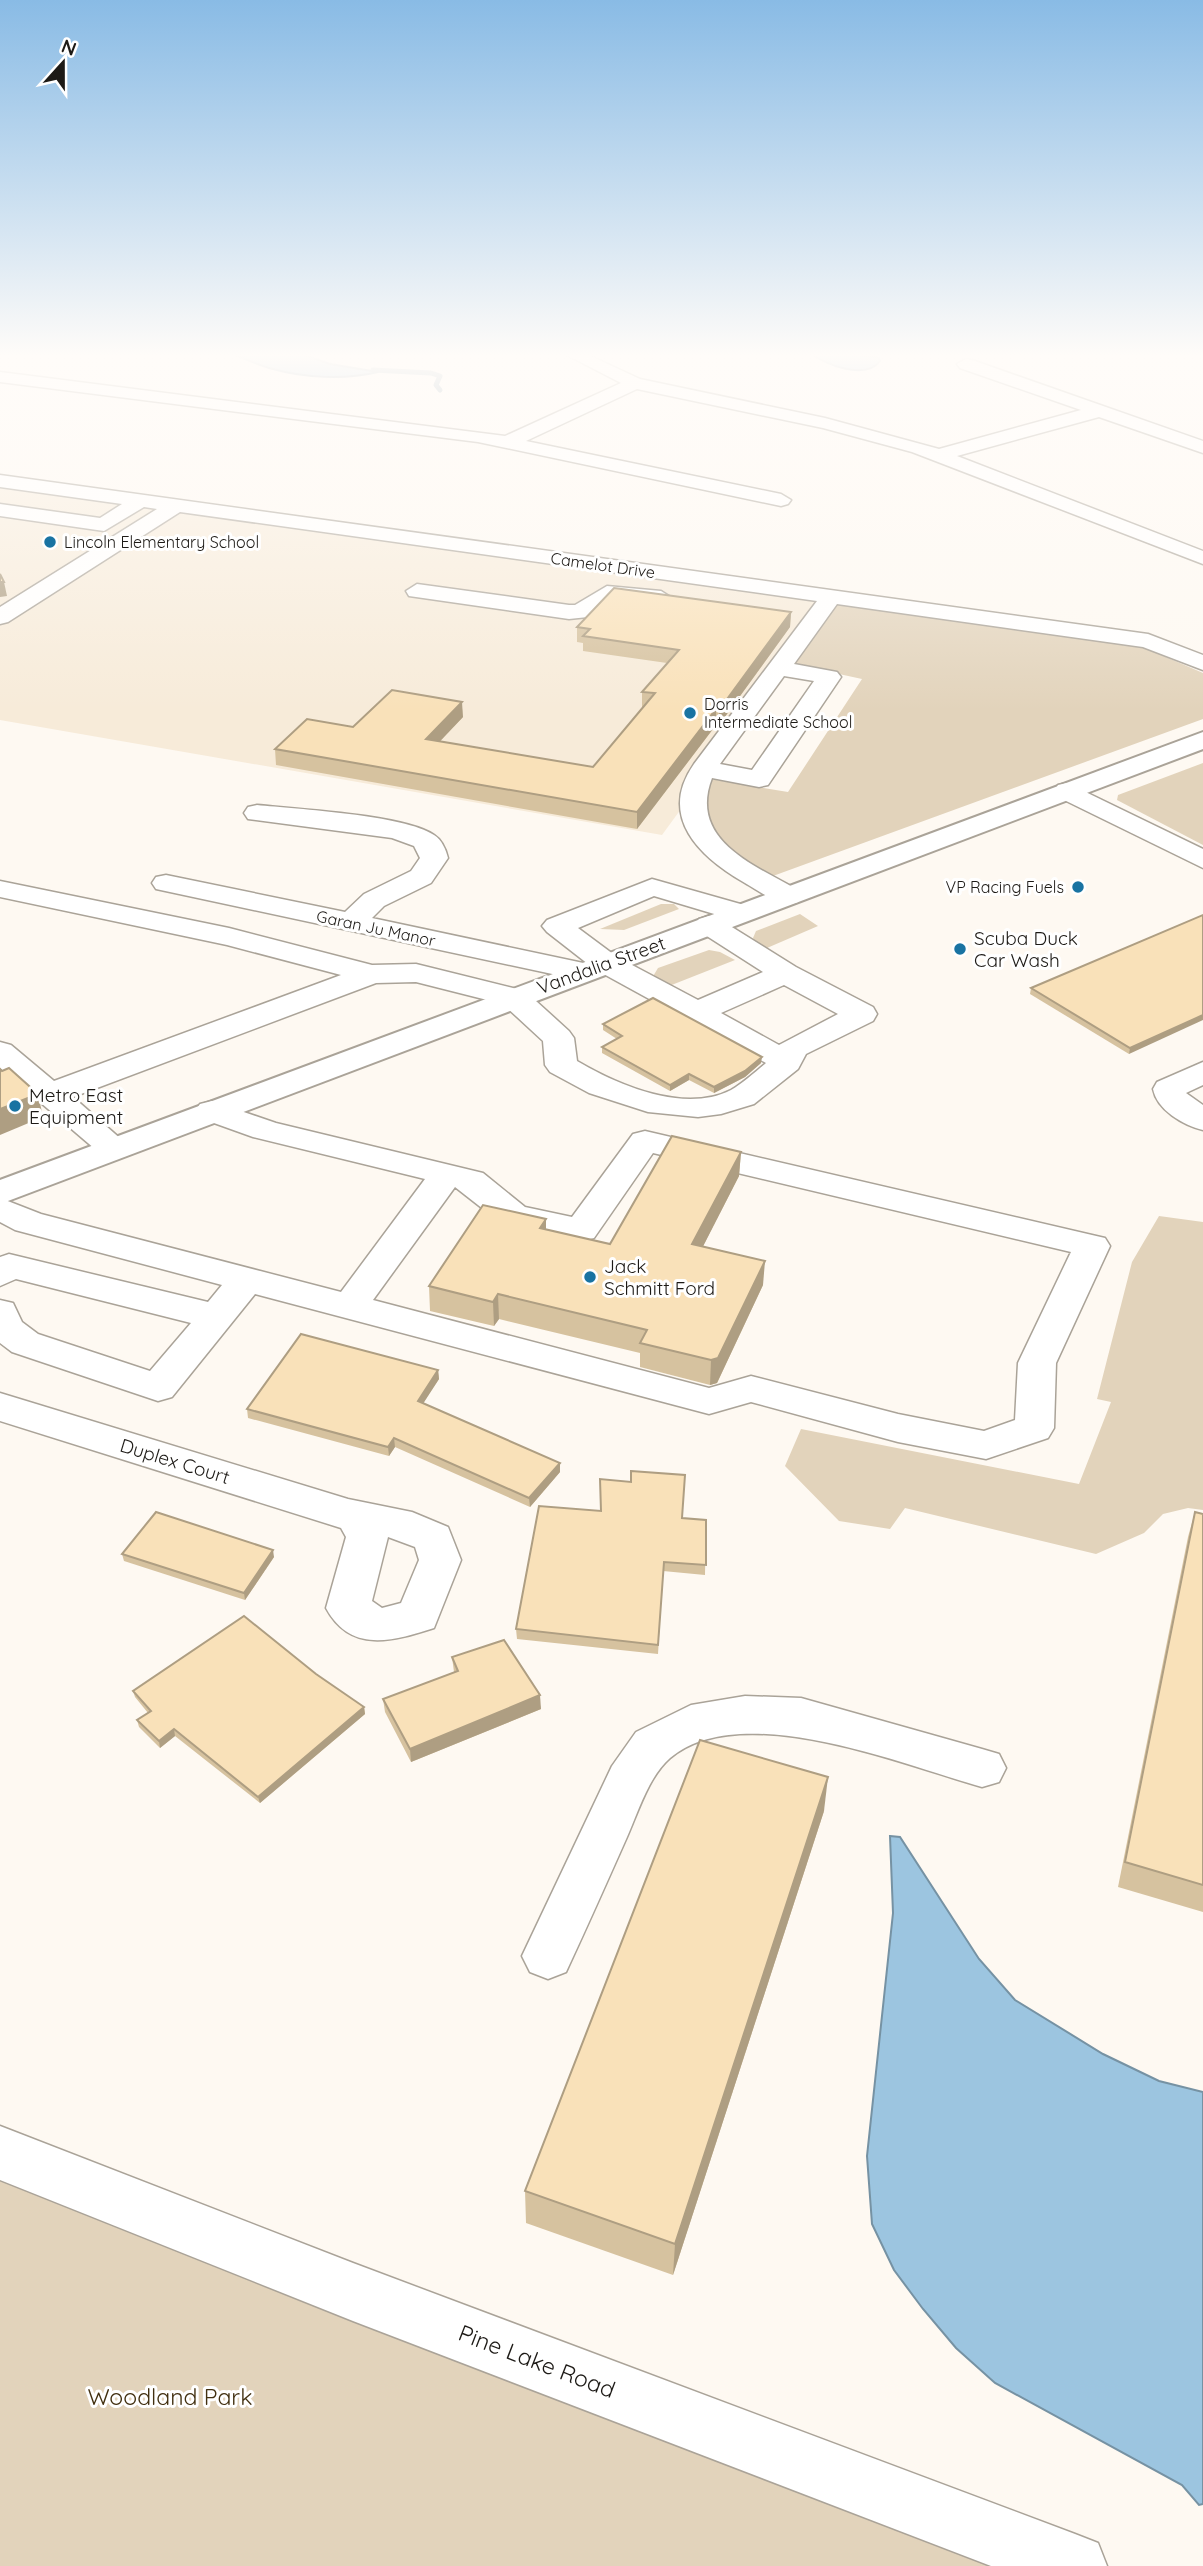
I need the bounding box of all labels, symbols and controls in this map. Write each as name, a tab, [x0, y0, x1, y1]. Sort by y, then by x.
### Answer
north arrow	[28, 28, 98, 98]
text: N	[58, 33, 80, 61]
place label: Lincoln Elementary School	[64, 532, 259, 552]
marker: Lincoln Elementary School	[42, 534, 58, 550]
street label: Camelot Drive	[549, 548, 657, 582]
place label: Dorris Intermediate School	[704, 694, 852, 732]
marker: Dorris Intermediate School	[682, 705, 698, 721]
place label: VP Racing Fuels	[946, 877, 1064, 897]
marker: VP Racing Fuels	[1070, 879, 1086, 895]
street label: Garan Ju Manor	[315, 906, 437, 950]
place label: Scuba Duck Car Wash	[974, 926, 1078, 972]
street label: Vandalia Street	[533, 931, 669, 999]
marker: Scuba Duck Car Wash	[952, 941, 968, 957]
place label: Metro East Equipment	[29, 1083, 123, 1129]
marker: Metro East Equipment	[7, 1098, 23, 1114]
place label: Jack Schmitt Ford	[604, 1254, 715, 1300]
marker: Jack Schmitt Ford	[582, 1269, 598, 1285]
street label: Duplex Court	[117, 1433, 233, 1489]
street label: Pine Lake Road	[455, 2318, 619, 2404]
park label: Woodland Park	[87, 2382, 253, 2411]

